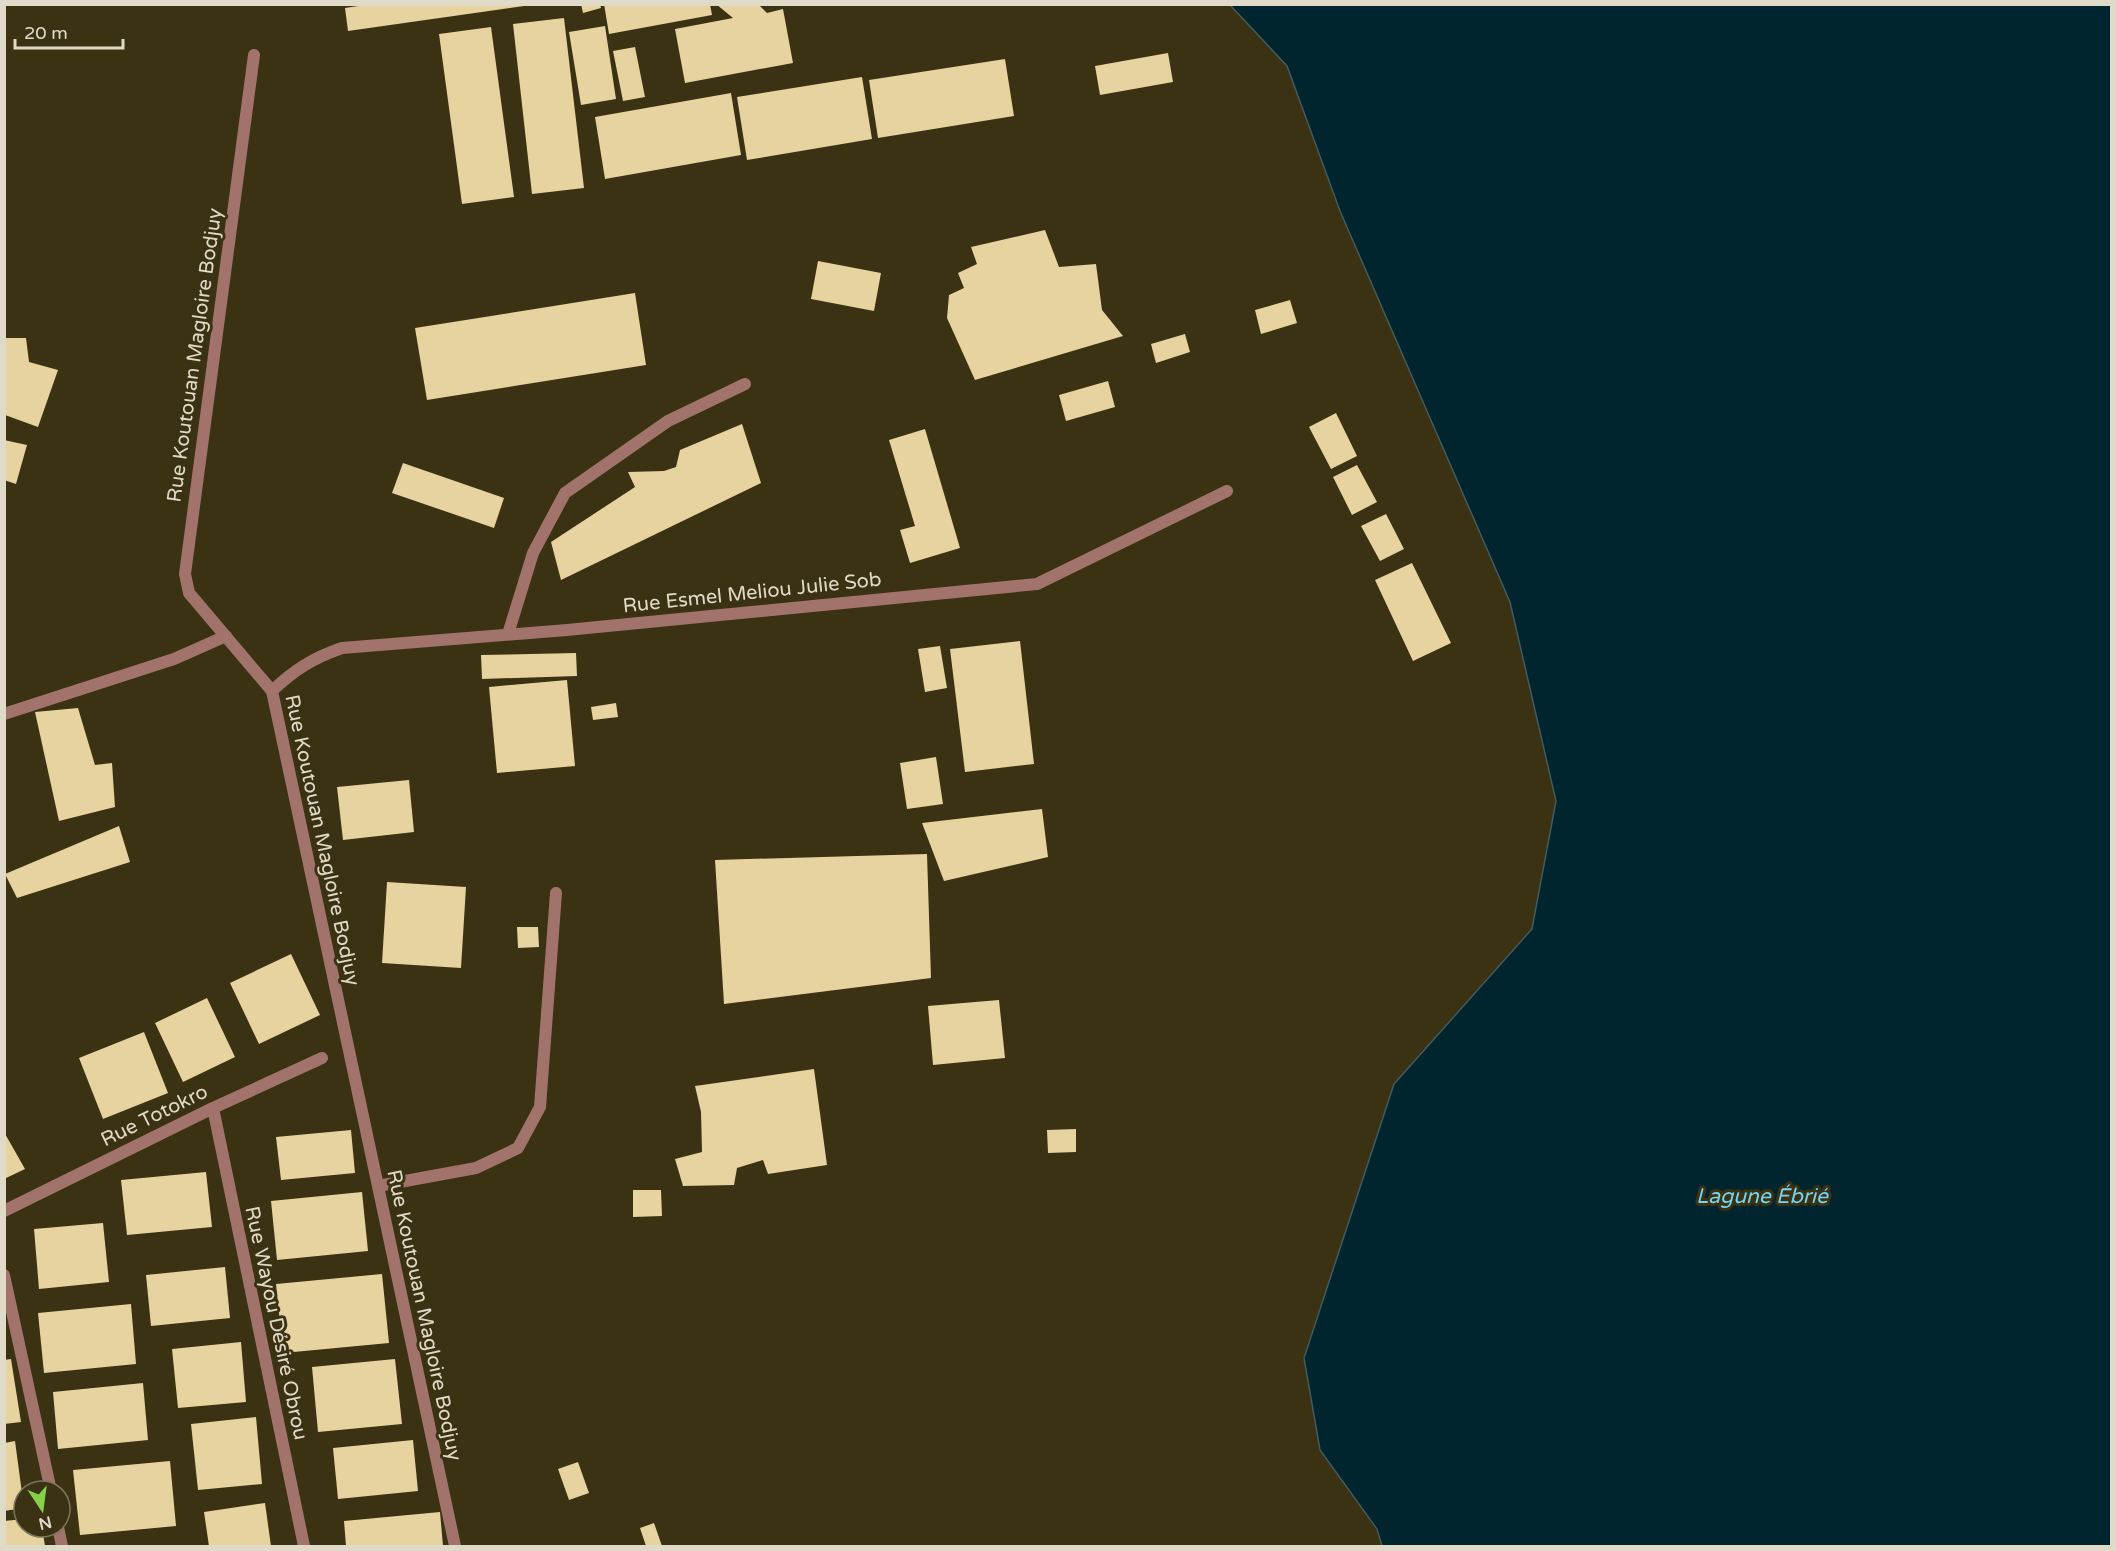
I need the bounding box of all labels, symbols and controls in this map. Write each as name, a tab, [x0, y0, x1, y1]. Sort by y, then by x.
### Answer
scale bar	[15, 12, 123, 50]
text: 20 m	[24, 22, 68, 44]
street label: Rue Koutouan Magloire Bodjuy	[162, 206, 228, 504]
street label: Rue Esmel Meliou Julie Sob	[622, 567, 883, 619]
street label: Rue Koutouan Magloire Bodjuy	[279, 693, 365, 988]
street label: Rue Totokro	[97, 1080, 212, 1152]
street label: Rue Koutouan Magloire Bodjuy	[381, 1168, 467, 1463]
water label: Lagune Ébrié	[1696, 1184, 1829, 1209]
street label: Rue Wayou Désiré Obrou	[240, 1204, 313, 1442]
north arrow	[12, 1479, 72, 1539]
text: N	[37, 1511, 54, 1534]

